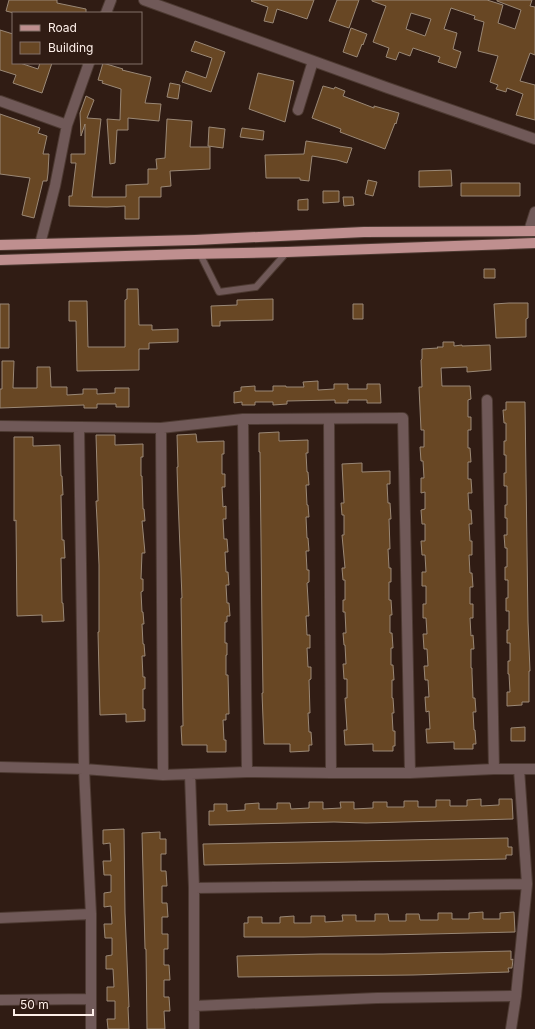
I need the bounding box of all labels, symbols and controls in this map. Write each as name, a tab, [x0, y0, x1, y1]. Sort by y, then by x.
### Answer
legend	[12, 12, 142, 64]
text: Road	[48, 20, 77, 35]
text: Building	[48, 40, 93, 55]
scale bar	[14, 991, 93, 1017]
text: 50 m	[20, 997, 49, 1012]

